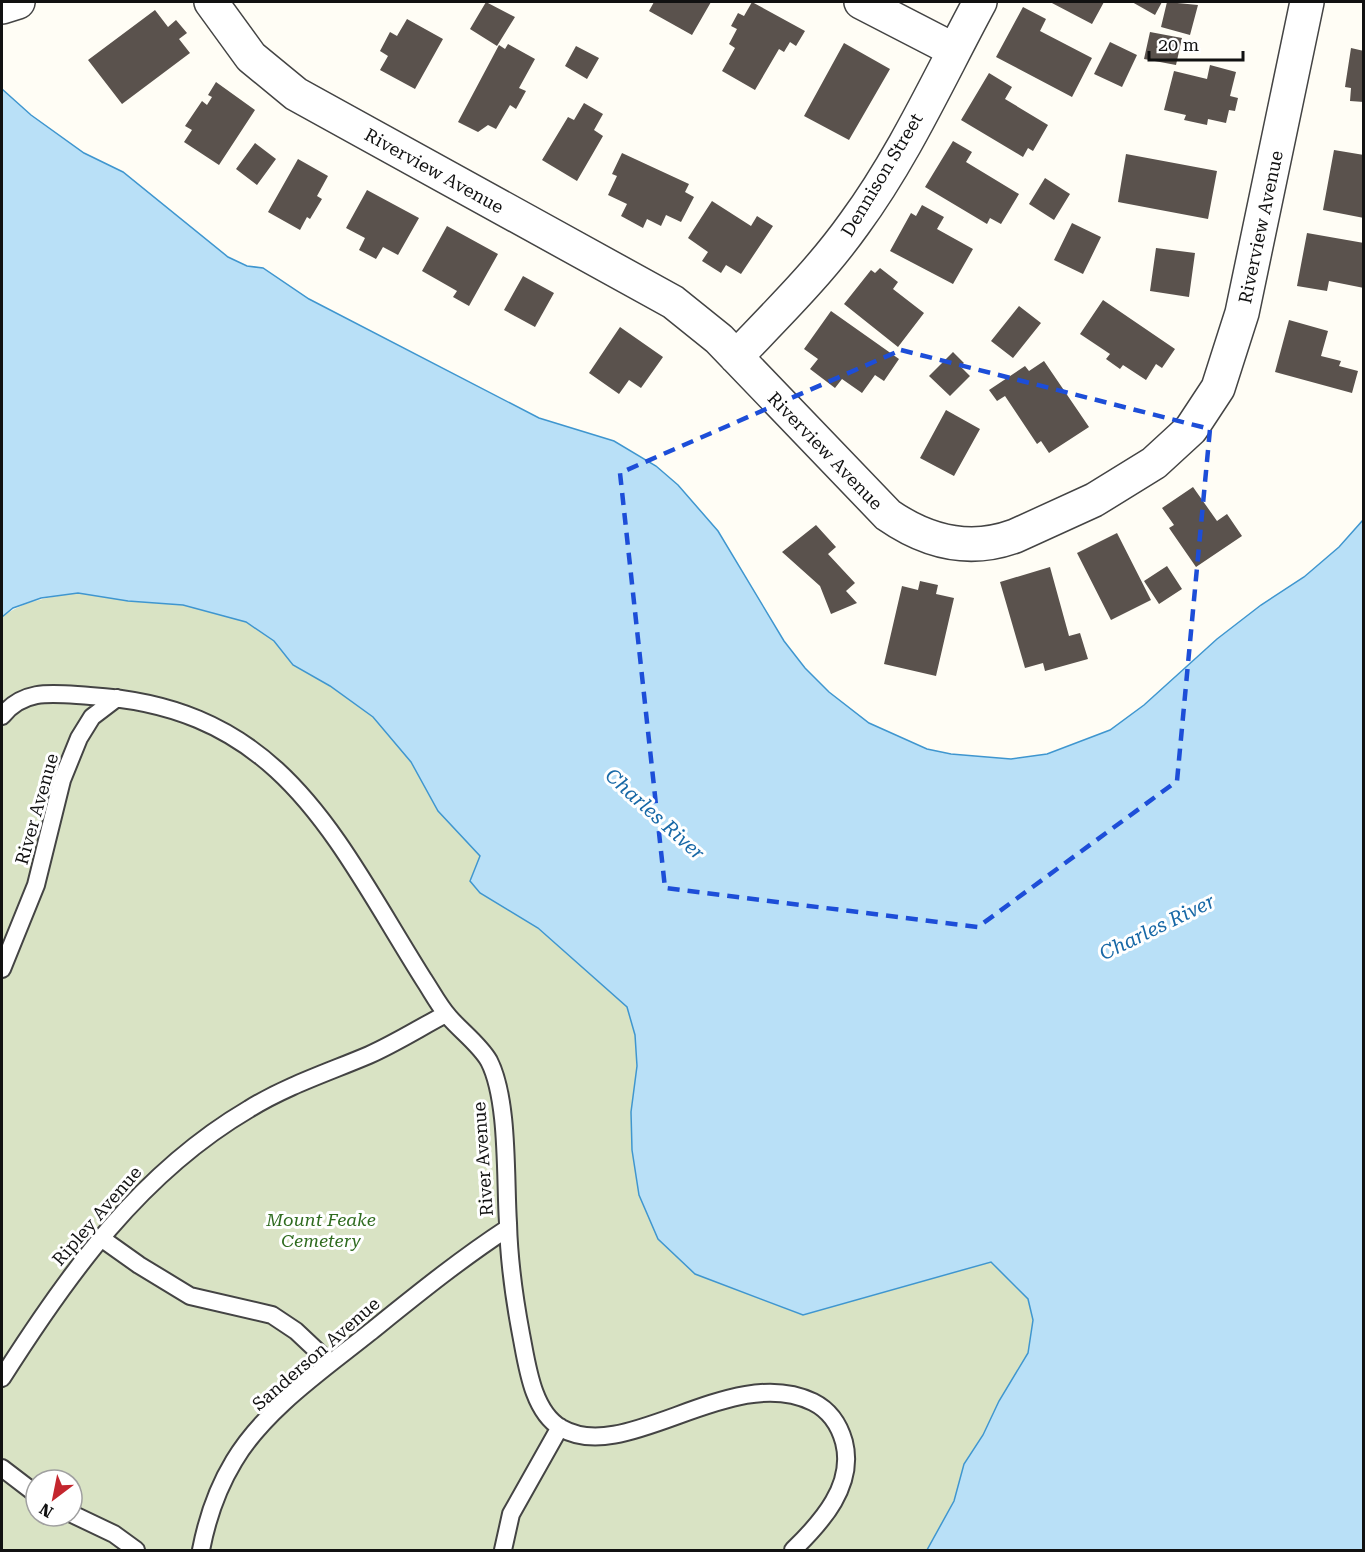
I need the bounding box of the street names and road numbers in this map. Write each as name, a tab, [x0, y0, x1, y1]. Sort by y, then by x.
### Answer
street label: Dennison Street	[836, 109, 927, 240]
street label: Riverview Avenue	[361, 124, 508, 218]
street label: Riverview Avenue	[1234, 148, 1287, 305]
street label: Riverview Avenue	[764, 387, 887, 514]
street label: River Avenue	[11, 751, 62, 867]
street label: River Avenue	[468, 1101, 497, 1217]
street label: Ripley Avenue	[48, 1162, 146, 1270]
street label: Sanderson Avenue	[248, 1293, 384, 1415]

